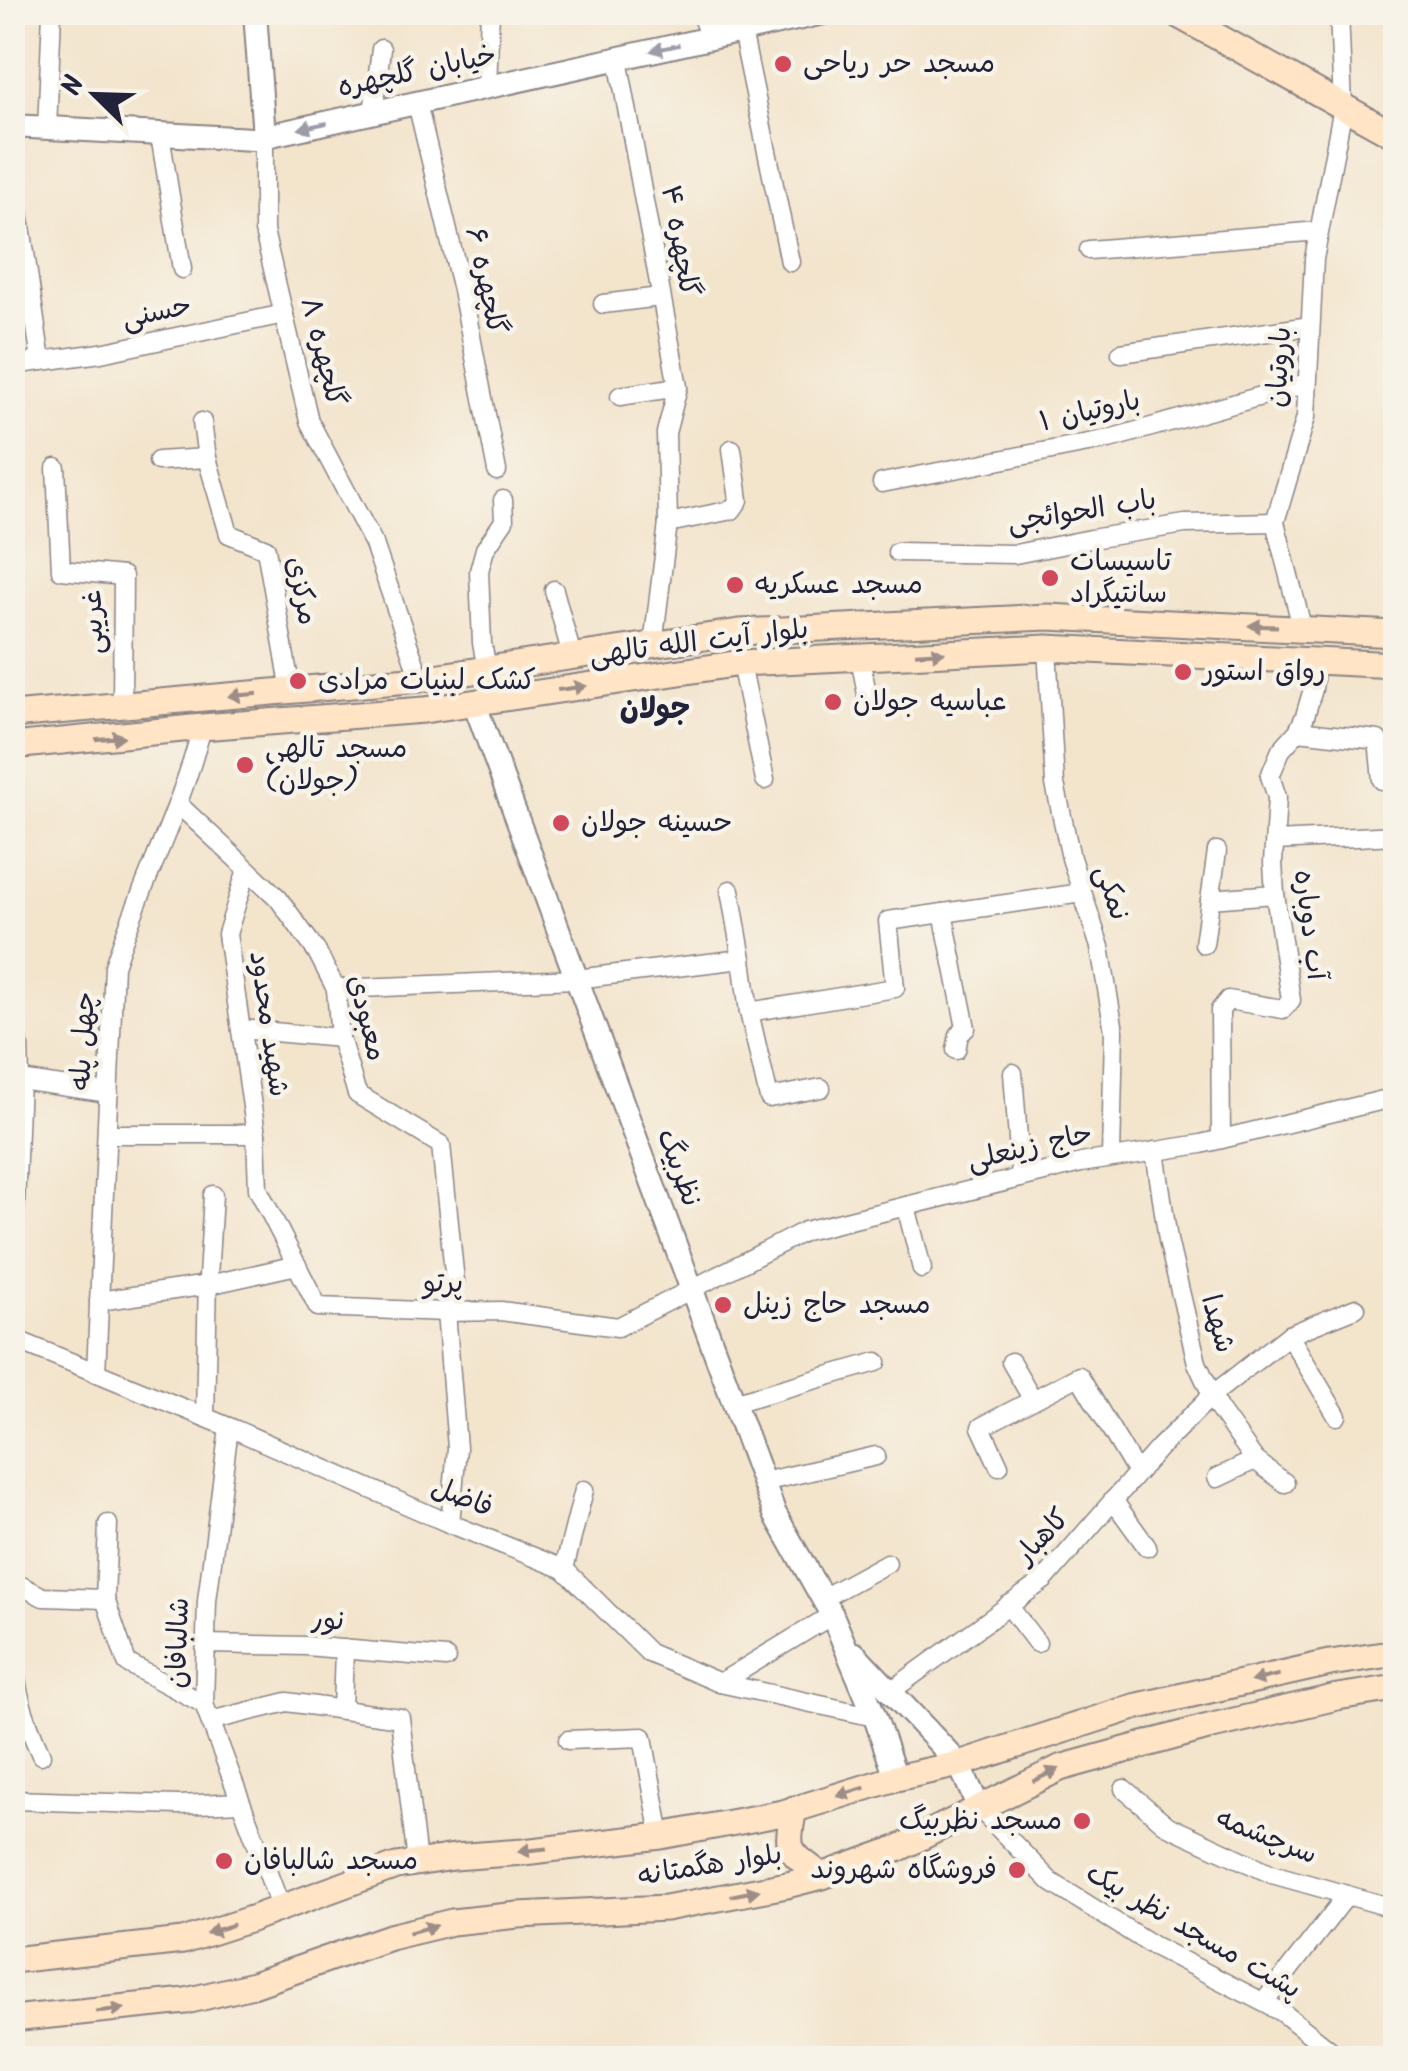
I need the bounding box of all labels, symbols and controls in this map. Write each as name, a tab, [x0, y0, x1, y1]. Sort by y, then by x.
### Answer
street label: خیابان گلچهره	[333, 33, 501, 111]
one-way arrow	[649, 41, 680, 57]
place label: مسجد حر ریاحی	[803, 42, 995, 87]
north arrow	[45, 45, 145, 145]
marker: مسجد حر ریاحی	[772, 53, 794, 75]
text: N	[50, 69, 99, 103]
one-way arrow	[297, 119, 328, 134]
street label: گلچهره ۴	[647, 181, 711, 301]
street label: گلچهره ۶	[452, 223, 518, 339]
street label: حسنی	[118, 284, 196, 342]
street label: گلچهره ۸	[287, 292, 357, 412]
street label: باروتیان	[1255, 325, 1305, 409]
street label: ۱ باروتیان	[1035, 379, 1145, 445]
street label: باب الحوائجی	[1004, 478, 1160, 546]
place label: تاسیسات سانتیگراد	[1070, 540, 1172, 617]
street label: مرکزی	[272, 553, 330, 629]
place label: مسجد عسکریه	[755, 563, 923, 608]
marker: تاسیسات سانتیگراد	[1039, 567, 1061, 589]
marker: مسجد عسکریه	[724, 574, 746, 596]
street label: غریبی	[70, 589, 118, 655]
street label: بلوار آیت الله تالهی	[587, 607, 811, 679]
one-way arrow	[1247, 618, 1279, 634]
one-way arrow	[914, 645, 946, 661]
place label: رواق استور	[1201, 650, 1326, 695]
place label: کشک لبنیات مرادی	[318, 659, 536, 704]
marker: رواق استور	[1172, 661, 1194, 683]
marker: کشک لبنیات مرادی	[287, 670, 309, 692]
one-way arrow	[556, 679, 588, 695]
place label: عباسیه جولان	[853, 680, 1007, 725]
district label: جولان	[620, 686, 690, 734]
one-way arrow	[227, 688, 258, 704]
marker: عباسیه جولان	[822, 691, 844, 713]
place label: مسجد تالهی (جولان)	[265, 727, 407, 804]
one-way arrow	[94, 729, 126, 745]
marker: مسجد تالهی (جولان)	[234, 754, 256, 776]
place label: حسینه جولان	[581, 801, 732, 846]
marker: حسینه جولان	[550, 812, 572, 834]
street label: نمکی	[1081, 860, 1141, 926]
street label: آب دوباره	[1280, 867, 1338, 984]
street label: شهید محدود	[236, 948, 300, 1100]
street label: معبودی	[334, 970, 398, 1066]
street label: چهل پله	[59, 991, 109, 1091]
street label: حاج زینعلی	[963, 1112, 1097, 1184]
street label: نظربیگ	[643, 1123, 713, 1213]
street label: پرتو	[421, 1261, 464, 1307]
place label: مسجد حاج زینل	[743, 1283, 931, 1328]
street label: شهدا	[1187, 1289, 1247, 1359]
marker: مسجد حاج زینل	[712, 1294, 734, 1316]
street label: فاضل	[424, 1465, 500, 1531]
street label: کاهبار	[1003, 1498, 1081, 1577]
street label: شالبافان	[155, 1597, 203, 1689]
street label: نور	[309, 1597, 346, 1645]
one-way arrow	[1250, 1671, 1281, 1686]
one-way arrow	[1032, 1766, 1061, 1783]
one-way arrow	[836, 1785, 866, 1800]
street label: سرچشمه	[1208, 1796, 1324, 1878]
place label: مسجد نظربیگ	[899, 1799, 1062, 1844]
marker: مسجد نظربیگ	[1071, 1810, 1093, 1832]
street label: بلوار هگمتانه	[635, 1832, 785, 1900]
place label: مسجد شالبافان	[244, 1839, 418, 1884]
one-way arrow	[516, 1843, 548, 1859]
place label: فروشگاه شهروند	[810, 1848, 997, 1893]
marker: مسجد شالبافان	[213, 1850, 235, 1872]
street label: پشت مسجد نظر بیک	[1077, 1852, 1309, 2012]
marker: فروشگاه شهروند	[1006, 1859, 1028, 1881]
one-way arrow	[730, 1885, 761, 1900]
one-way arrow	[408, 1921, 439, 1936]
one-way arrow	[204, 1923, 234, 1938]
one-way arrow	[94, 2002, 126, 2018]

